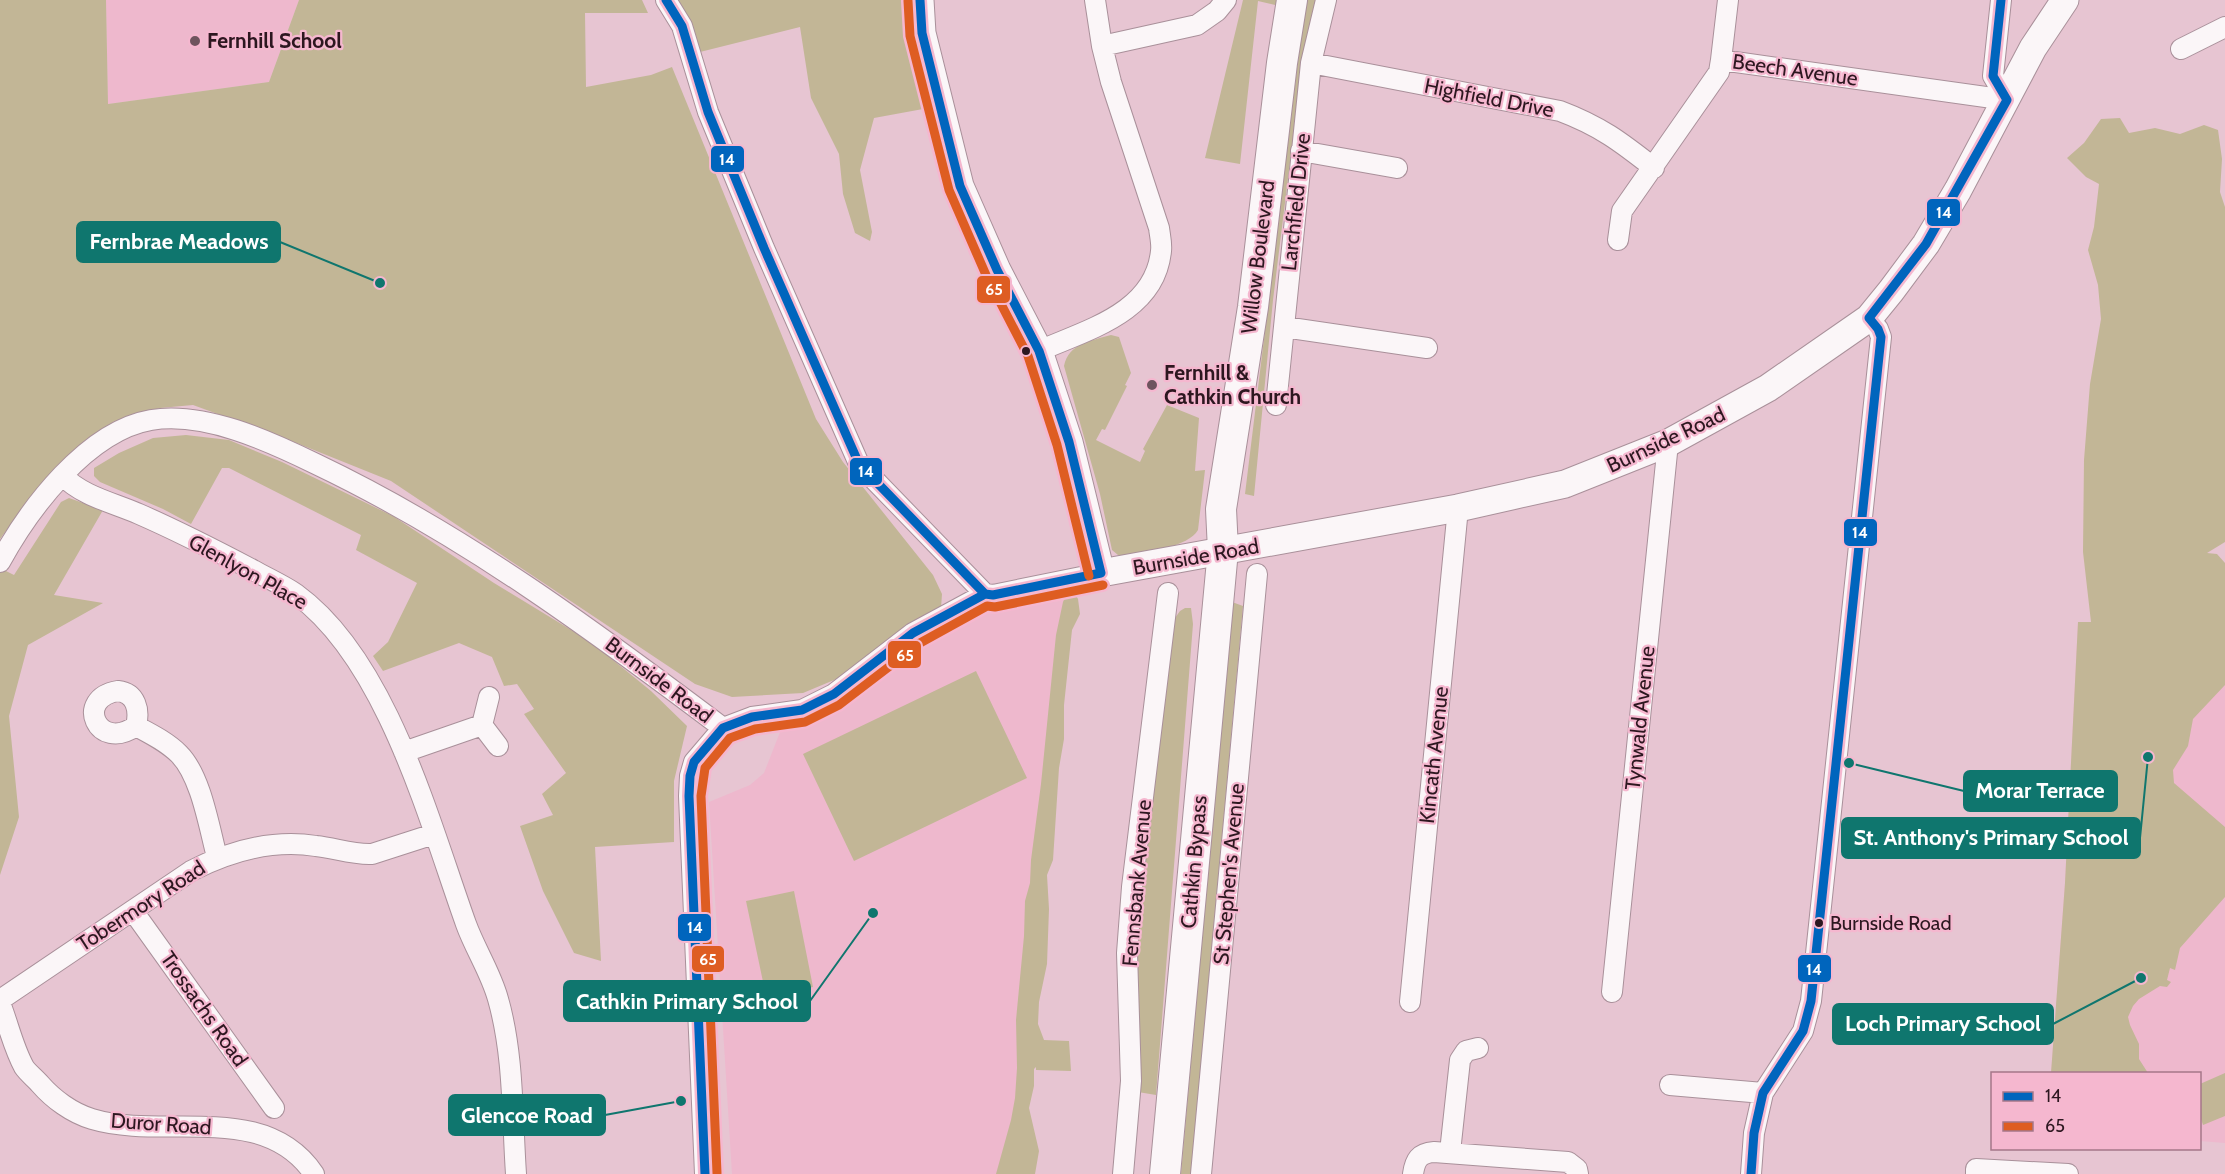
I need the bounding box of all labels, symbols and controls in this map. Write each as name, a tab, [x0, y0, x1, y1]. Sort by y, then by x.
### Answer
place label: Fernhill School	[207, 28, 342, 53]
marker: Fernhill School	[188, 34, 202, 48]
street label: Beech Avenue	[1731, 48, 1860, 91]
street label: Highfield Drive	[1422, 73, 1556, 122]
street label: Larchfield Drive	[1276, 132, 1315, 272]
line badge: 14	[710, 145, 745, 173]
text: 14	[719, 150, 735, 169]
street label: Willow Boulevard	[1236, 179, 1279, 335]
line badge: 14	[1926, 198, 1961, 227]
text: 14	[1936, 203, 1952, 222]
callout: Fernbrae Meadows	[77, 222, 280, 262]
text: Fernbrae Meadows	[89, 228, 269, 255]
line badge: 65	[976, 275, 1011, 304]
text: 65	[985, 280, 1003, 299]
unlabelled marker	[1020, 345, 1032, 357]
place label: Fernhill & Cathkin Church	[1164, 360, 1301, 409]
marker: Fernhill & Cathkin Church	[1145, 378, 1159, 392]
street label: Burnside Road	[1603, 401, 1729, 478]
line badge: 14	[849, 457, 883, 486]
text: 14	[858, 462, 874, 481]
line badge: 14	[1843, 518, 1878, 547]
text: 14	[1852, 523, 1868, 542]
street label: Glenlyon Place	[185, 529, 312, 615]
street label: Burnside Road	[1131, 533, 1261, 580]
street label: Burnside Road	[601, 631, 718, 728]
line badge: 65	[887, 640, 922, 669]
street label: Tynwald Avenue	[1620, 644, 1660, 791]
text: 65	[896, 646, 914, 665]
street label: Kincath Avenue	[1414, 685, 1453, 825]
callout: Morar Terrace	[1964, 771, 2117, 811]
text: Morar Terrace	[1975, 777, 2105, 804]
street label: St Stephen's Avenue	[1208, 782, 1249, 966]
street label: Cathkin Bypass	[1175, 794, 1212, 930]
street label: Fennsbank Avenue	[1117, 798, 1156, 967]
callout: St. Anthony's Primary School	[1842, 818, 2140, 858]
text: St. Anthony's Primary School	[1854, 824, 2129, 851]
street label: Tobermory Road	[72, 855, 209, 956]
place label: Burnside Road	[1830, 911, 1952, 935]
line badge: 14	[677, 913, 712, 942]
marker: Burnside Road	[1813, 917, 1825, 929]
text: 14	[687, 918, 703, 937]
line badge: 65	[691, 945, 725, 973]
street label: Trossachs Road	[156, 946, 253, 1071]
text: 65	[699, 950, 717, 969]
line badge: 14	[1797, 954, 1832, 983]
text: 14	[1806, 960, 1822, 979]
callout: Cathkin Primary School	[564, 981, 810, 1021]
text: Cathkin Primary School	[576, 988, 798, 1015]
callout: Loch Primary School	[1833, 1004, 2053, 1044]
text: Loch Primary School	[1845, 1010, 2041, 1037]
legend	[1991, 1072, 2201, 1150]
text: 14	[2045, 1085, 2061, 1107]
callout: Glencoe Road	[449, 1095, 605, 1135]
text: Glencoe Road	[461, 1102, 593, 1129]
street label: Duror Road	[110, 1108, 212, 1139]
text: 65	[2045, 1115, 2065, 1137]

